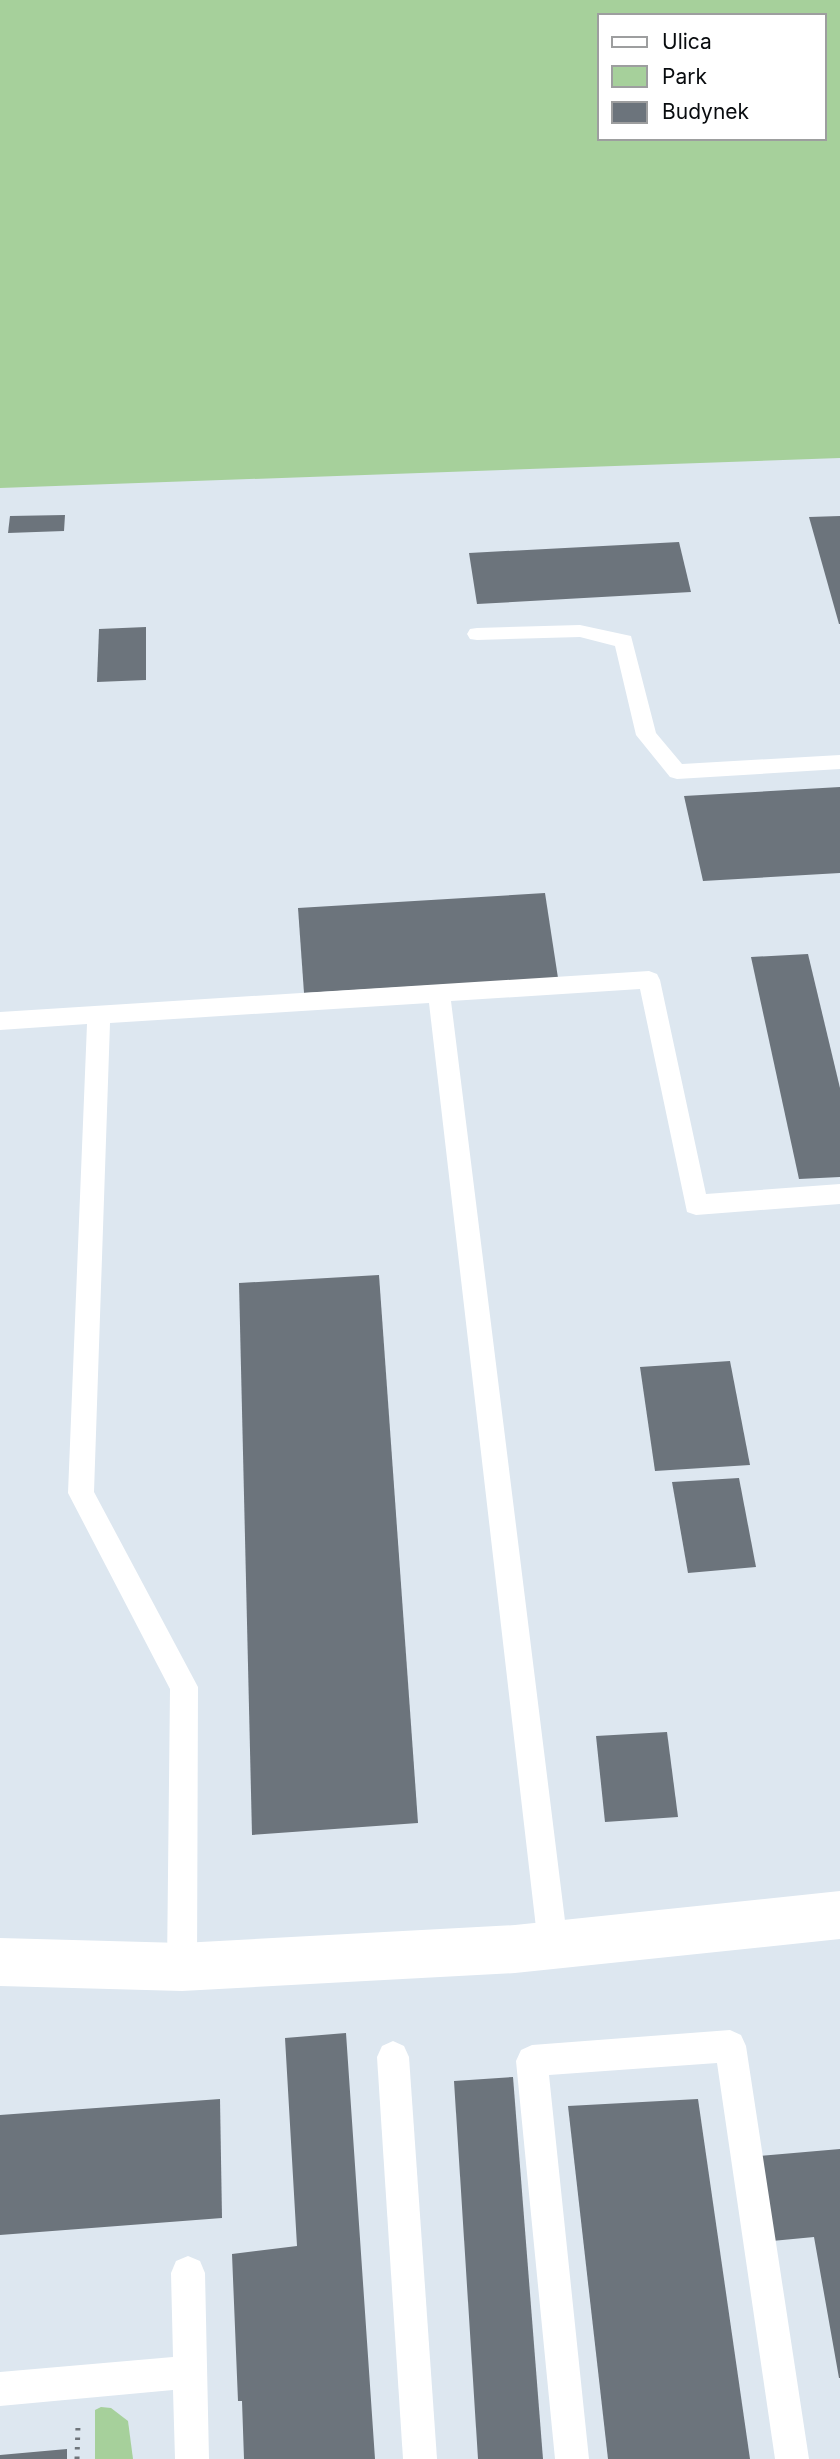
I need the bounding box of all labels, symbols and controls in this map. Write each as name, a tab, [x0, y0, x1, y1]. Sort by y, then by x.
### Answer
legend	[598, 14, 826, 140]
text: Ulica	[662, 29, 712, 54]
text: Park	[662, 64, 707, 89]
text: Budynek	[662, 99, 750, 124]

